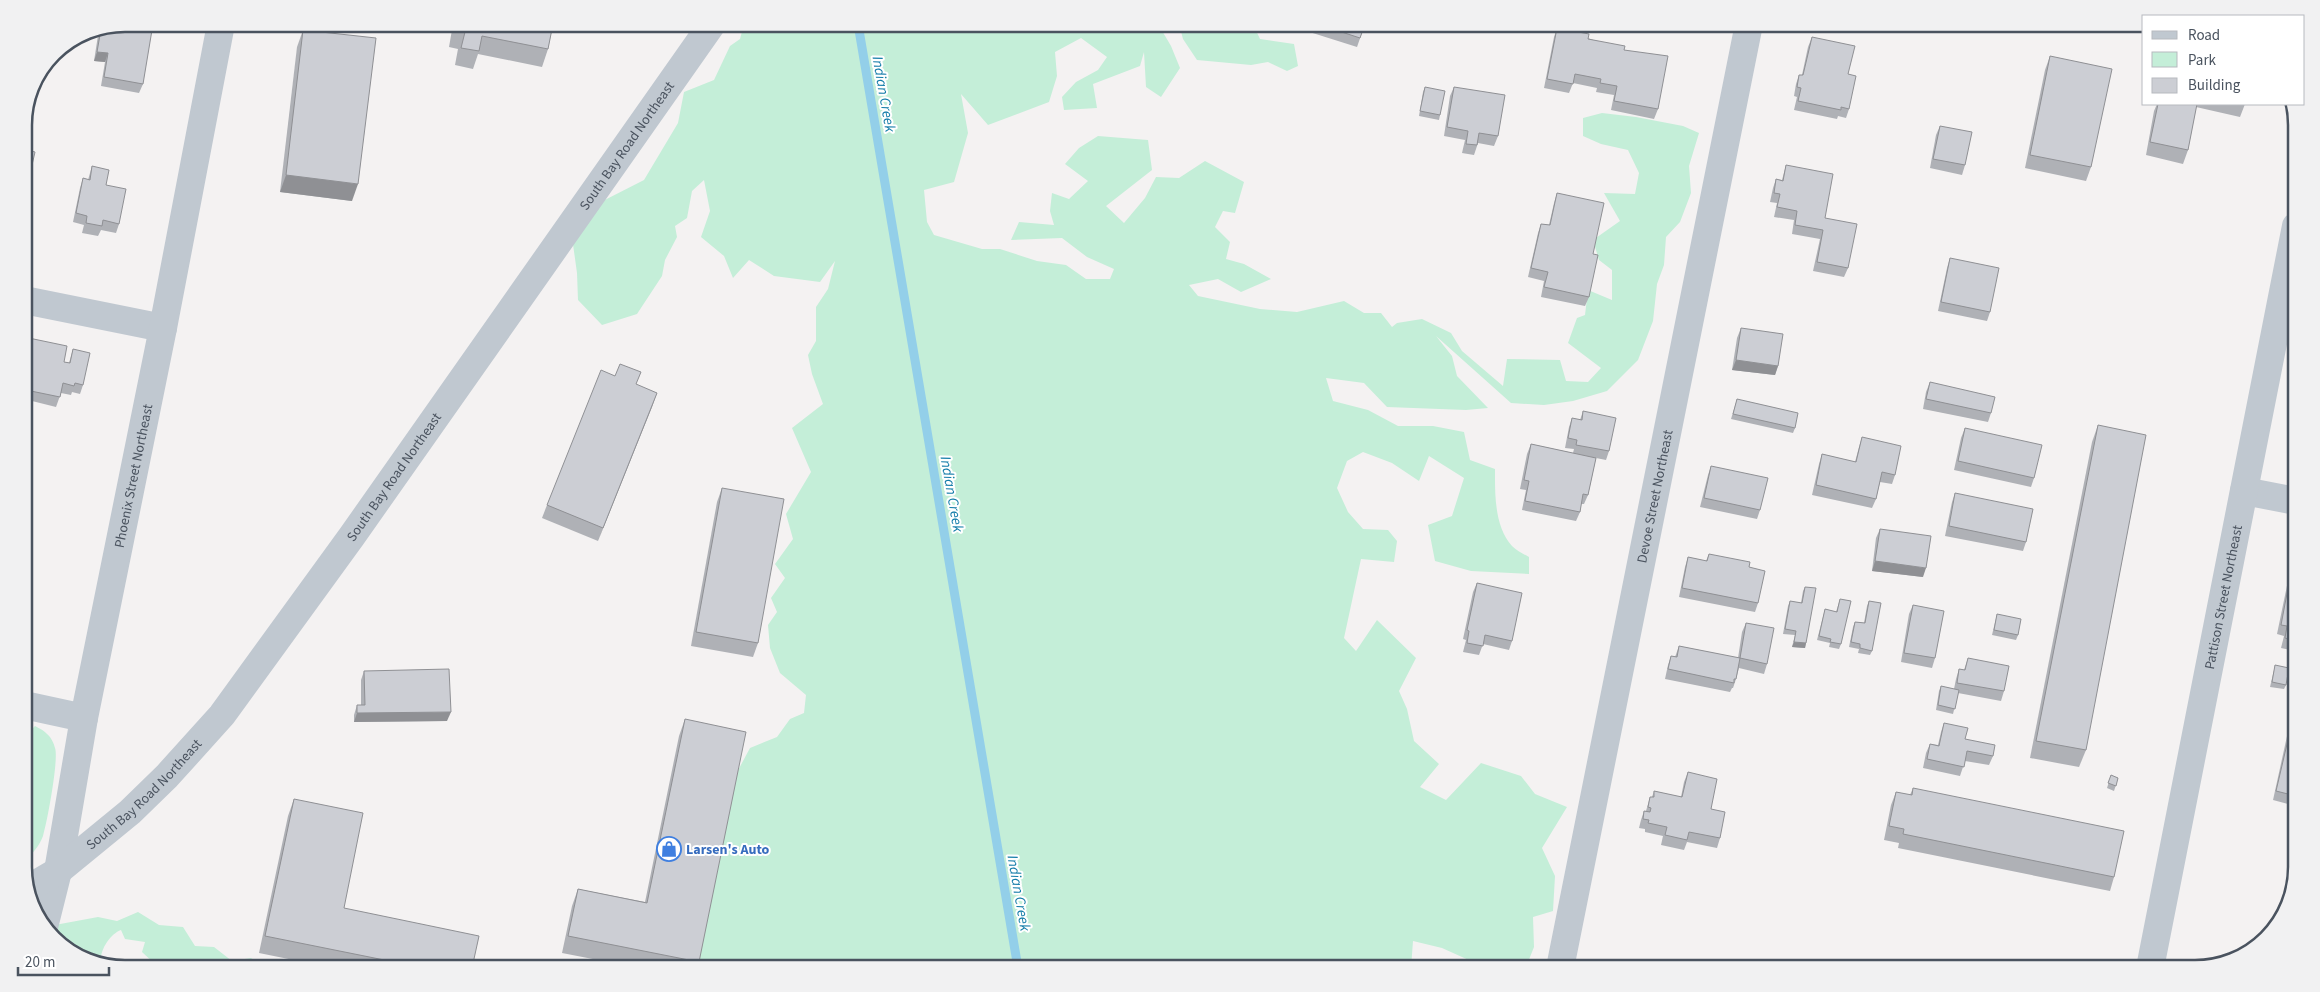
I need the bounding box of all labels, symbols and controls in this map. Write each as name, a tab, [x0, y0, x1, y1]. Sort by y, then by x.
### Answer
legend	[2142, 15, 2305, 105]
text: Road	[2188, 25, 2220, 46]
text: Park	[2188, 50, 2217, 71]
water label: Indian Creek	[866, 54, 901, 135]
text: Building	[2188, 75, 2241, 96]
street label: South Bay Road Northeast	[575, 77, 680, 215]
street label: Phoenix Street Northeast	[110, 402, 158, 550]
street label: South Bay Road Northeast	[342, 409, 447, 546]
street label: Devoe Street Northeast	[1632, 428, 1679, 565]
water label: Indian Creek	[934, 454, 969, 535]
street label: Pattison Street Northeast	[2200, 523, 2248, 671]
street label: South Bay Road Northeast	[82, 735, 207, 855]
shop icon: Larsen's Auto	[656, 836, 682, 862]
place label: Larsen's Auto	[686, 840, 770, 860]
water label: Indian Creek	[1001, 853, 1036, 934]
scale bar	[18, 944, 109, 976]
text: 20 m	[25, 952, 55, 973]

